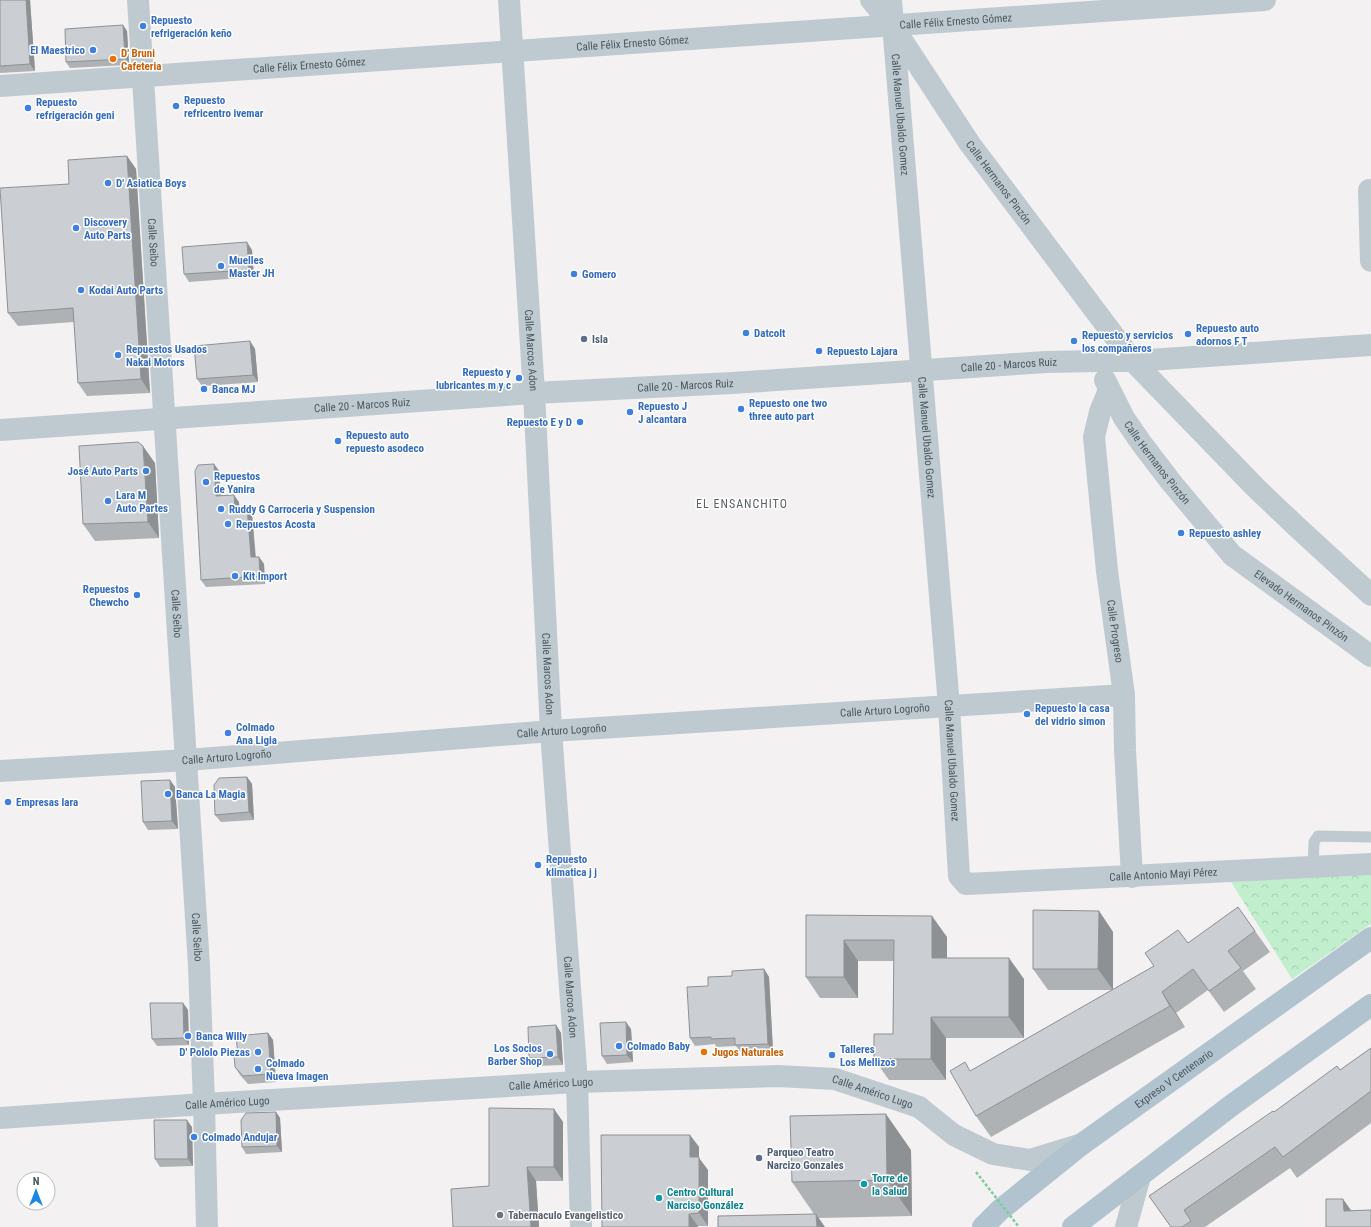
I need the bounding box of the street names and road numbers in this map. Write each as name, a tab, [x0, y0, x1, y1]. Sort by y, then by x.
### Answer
street label: Calle Félix Ernesto Gómez	[899, 11, 1013, 32]
street label: Calle Félix Ernesto Gómez	[576, 33, 690, 54]
street label: Calle Manuel Ubaldo Gomez	[888, 53, 911, 176]
street label: Calle Félix Ernesto Gómez	[253, 55, 366, 76]
street label: Calle Hermanos Pinzón	[963, 138, 1034, 227]
street label: Calle Seibo	[145, 218, 161, 268]
street label: Calle Marcos Adon	[522, 309, 540, 392]
street label: Calle 20 - Marcos Ruiz	[960, 356, 1057, 375]
street label: Calle Manuel Ubaldo Gomez	[915, 376, 938, 499]
street label: Calle 20 - Marcos Ruiz	[637, 377, 734, 395]
street label: Calle 20 - Marcos Ruiz	[314, 396, 411, 415]
street label: Calle Hermanos Pinzón	[1121, 419, 1193, 507]
street label: Elevado Hermanos Pinzón	[1252, 567, 1351, 645]
street label: Calle Seibo	[168, 589, 184, 639]
street label: Calle Progreso	[1104, 599, 1126, 664]
street label: Calle Marcos Adon	[539, 633, 556, 715]
street label: Calle Manuel Ubaldo Gomez	[941, 699, 962, 822]
street label: Calle Arturo Logroño	[840, 701, 931, 720]
street label: Calle Arturo Logroño	[516, 722, 607, 741]
street label: Calle Arturo Logroño	[181, 747, 272, 767]
street label: Calle Antonio Mayi Pérez	[1109, 866, 1218, 884]
street label: Calle Seibo	[189, 912, 205, 962]
street label: Calle Marcos Adon	[561, 956, 580, 1038]
street label: Expreso V Centenario	[1132, 1046, 1216, 1111]
street label: Calle Américo Lugo	[830, 1073, 915, 1112]
street label: Calle Américo Lugo	[508, 1076, 594, 1093]
street label: Calle Américo Lugo	[185, 1094, 270, 1112]

